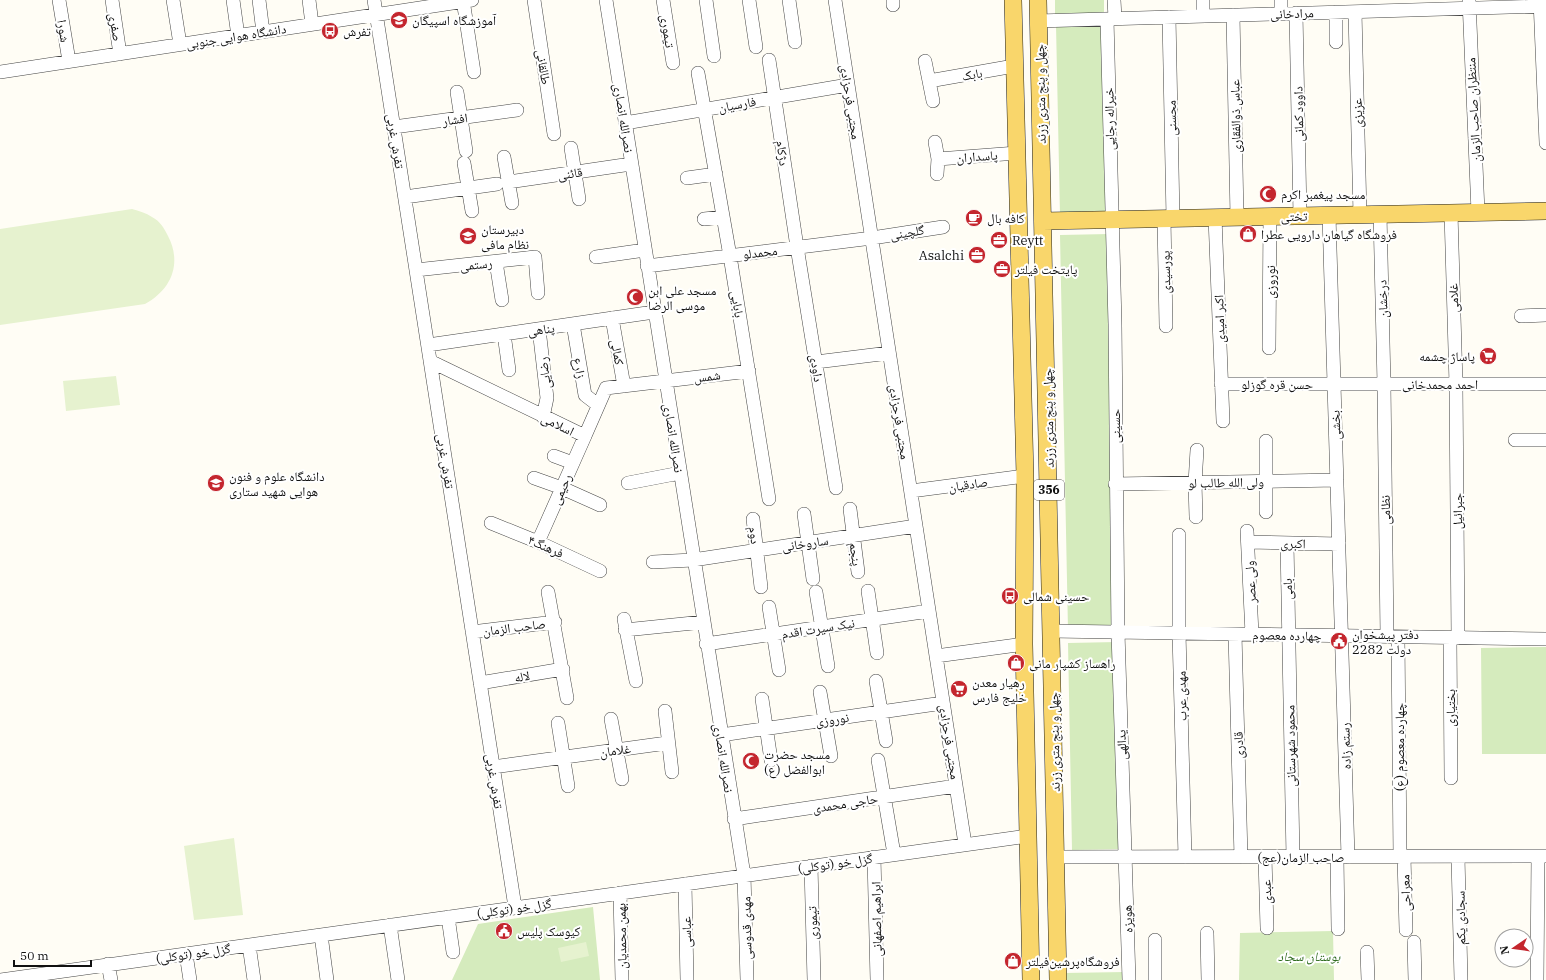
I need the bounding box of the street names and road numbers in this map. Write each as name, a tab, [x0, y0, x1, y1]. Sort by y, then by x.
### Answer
street label: مرادخانی	[1270, 4, 1314, 23]
street label: صفری	[105, 12, 126, 43]
street label: تیموری	[656, 13, 679, 49]
street label: شورا	[53, 19, 74, 44]
street label: دانشگاه هوایی جنوبی	[185, 20, 287, 53]
street label: چهل و پنج متری زرند	[1031, 44, 1051, 144]
street label: طالقانی	[532, 48, 555, 86]
street label: منتظران صاحب الزمان	[1462, 57, 1485, 163]
street label: مجتبی فرحزادی	[836, 63, 865, 141]
street label: بابک	[961, 64, 984, 85]
street label: عباس ذوالفقاری	[1226, 79, 1245, 153]
street label: نصرالله انصاری	[610, 82, 637, 154]
street label: داوود کمانی	[1290, 86, 1307, 142]
street label: خیراله رجایی	[1100, 87, 1119, 151]
street label: فارسیان	[717, 93, 757, 116]
street label: عزیزی	[1349, 98, 1366, 128]
street label: محسنی	[1163, 100, 1180, 136]
street label: افشار	[440, 109, 469, 130]
street label: تفرش غربی	[383, 112, 408, 170]
street label: دژکام	[772, 139, 793, 167]
street label: پاسداران	[956, 147, 998, 167]
street label: قائنی	[556, 163, 584, 184]
street label: تختی	[1280, 208, 1308, 225]
street label: گلچینی	[889, 221, 926, 244]
street label: محمدلو	[742, 242, 779, 263]
street label: پورسیدی	[1157, 250, 1174, 294]
street label: رستمی	[459, 254, 493, 275]
street label: نوروزی	[1262, 265, 1279, 299]
street label: درخشان	[1373, 280, 1392, 318]
street label: غلامی	[1444, 283, 1463, 313]
street label: بابایی	[727, 289, 748, 319]
street label: اکبر امیدی	[1210, 294, 1229, 343]
street label: پناهی	[526, 319, 556, 340]
street label: کمالی	[607, 338, 628, 367]
street label: داودی	[806, 353, 827, 383]
street label: رضایی	[534, 356, 555, 390]
street label: زارع	[568, 356, 590, 380]
street label: شمس	[693, 366, 722, 387]
street label: چهل و پنج متری زرند	[1039, 368, 1059, 468]
street label: حسن قره گوزلو	[1241, 376, 1313, 393]
street label: احمد محمدخانی	[1402, 376, 1478, 393]
street label: مجتبی فرحزادی	[885, 383, 914, 461]
street label: نصرالله انصاری	[660, 402, 687, 474]
street label: اسلامی	[539, 409, 577, 440]
street label: حسینی	[1107, 409, 1124, 443]
street label: بخشی	[1326, 410, 1345, 440]
street label: تفرش غربی	[433, 432, 458, 490]
street label: رحیمی	[547, 471, 576, 507]
street label: صادقیان	[947, 473, 989, 496]
street label: ولی الله طالب لو	[1188, 473, 1264, 492]
road number: 356	[1034, 480, 1064, 500]
street label: جبرائیل	[1449, 493, 1466, 529]
street label: نظامی	[1377, 495, 1394, 525]
street label: دوم	[745, 525, 764, 545]
street label: فرهنگ۴	[525, 531, 566, 562]
street label: ساروخانی	[781, 532, 830, 555]
street label: اکبری	[1280, 535, 1306, 552]
street label: پنجم	[845, 541, 866, 567]
street label: ولی عصر	[1241, 560, 1260, 605]
street label: بامی	[1279, 578, 1296, 600]
street label: نیک سیرت اقدم	[780, 614, 856, 643]
street label: صاحب الزمان	[482, 615, 547, 640]
street label: چهارده معصوم	[1252, 626, 1322, 645]
street label: لاله	[513, 667, 531, 686]
street label: مهدی عرب	[1173, 671, 1190, 721]
street label: بختیاری	[1442, 689, 1459, 727]
street label: چهل و پنج متری زرند	[1045, 692, 1065, 792]
street label: مجتبی فرحزادی	[935, 703, 964, 781]
street label: چهارده معصوم (ع)	[1391, 703, 1409, 791]
street label: محمود شهرستانی	[1281, 705, 1300, 787]
street label: نوروزی	[814, 709, 850, 730]
street label: نصرالله انصاری	[710, 722, 737, 794]
street label: رستم زاده	[1336, 722, 1355, 770]
street label: یدالهی	[1112, 730, 1131, 760]
street label: قادری	[1230, 731, 1247, 759]
street label: غلامان	[598, 740, 632, 761]
street label: تفرش غربی	[482, 752, 507, 810]
street label: حاجی محمدی	[811, 790, 879, 817]
street label: صاحب الزمان(عج)	[1257, 849, 1345, 867]
street label: گزل خو (توکلی)	[797, 850, 874, 877]
street label: معراحی	[1396, 874, 1415, 912]
street label: عبدی	[1258, 879, 1275, 905]
street label: ابراهیم اصفهانی	[867, 881, 886, 957]
street label: سجادی یکم	[1452, 891, 1469, 945]
street label: گزل خو (توکلی)	[476, 895, 553, 922]
street label: مهدی قدوسی	[737, 896, 756, 960]
street label: بهمن محمدیان	[612, 903, 631, 969]
street label: هویزه	[1119, 905, 1136, 933]
street label: تیموری	[803, 906, 822, 940]
street label: عباسی	[678, 916, 695, 948]
street label: گزل خو (توکلی)	[155, 940, 232, 967]

